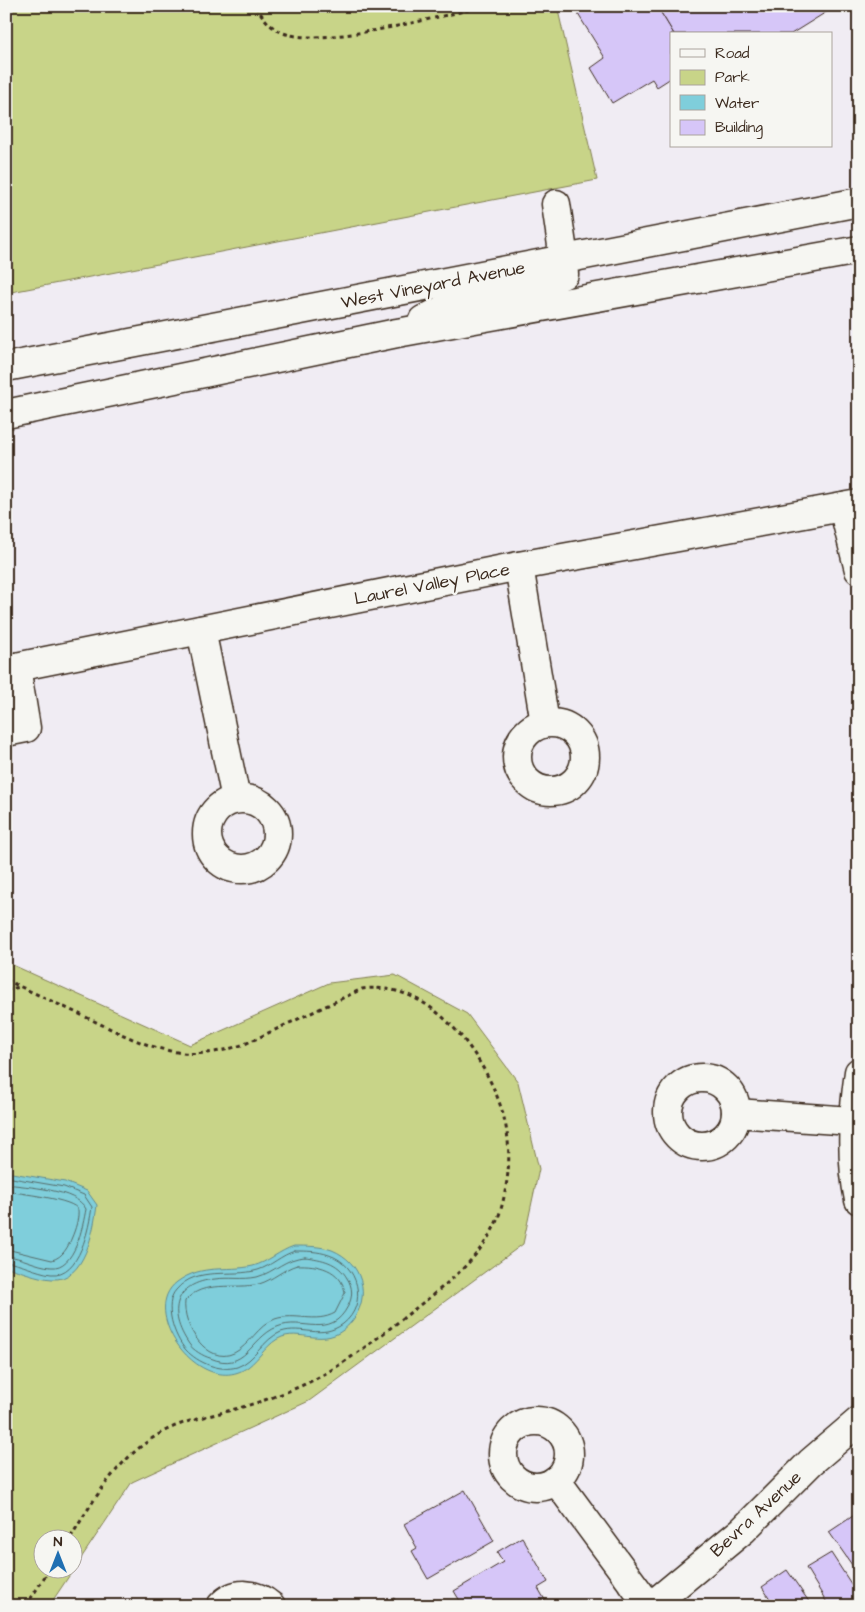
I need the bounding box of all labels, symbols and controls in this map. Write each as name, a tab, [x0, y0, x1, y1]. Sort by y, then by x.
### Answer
legend	[670, 32, 832, 148]
text: Road	[715, 43, 750, 64]
text: Park	[715, 67, 750, 88]
text: Water	[715, 93, 759, 114]
text: Building	[715, 117, 763, 139]
street label: West Vineyard Avenue	[339, 255, 528, 316]
street label: Laurel Valley Place	[352, 557, 512, 612]
street label: Bevra Avenue	[705, 1465, 807, 1563]
north arrow	[32, 1530, 82, 1580]
text: N	[54, 1532, 63, 1552]

